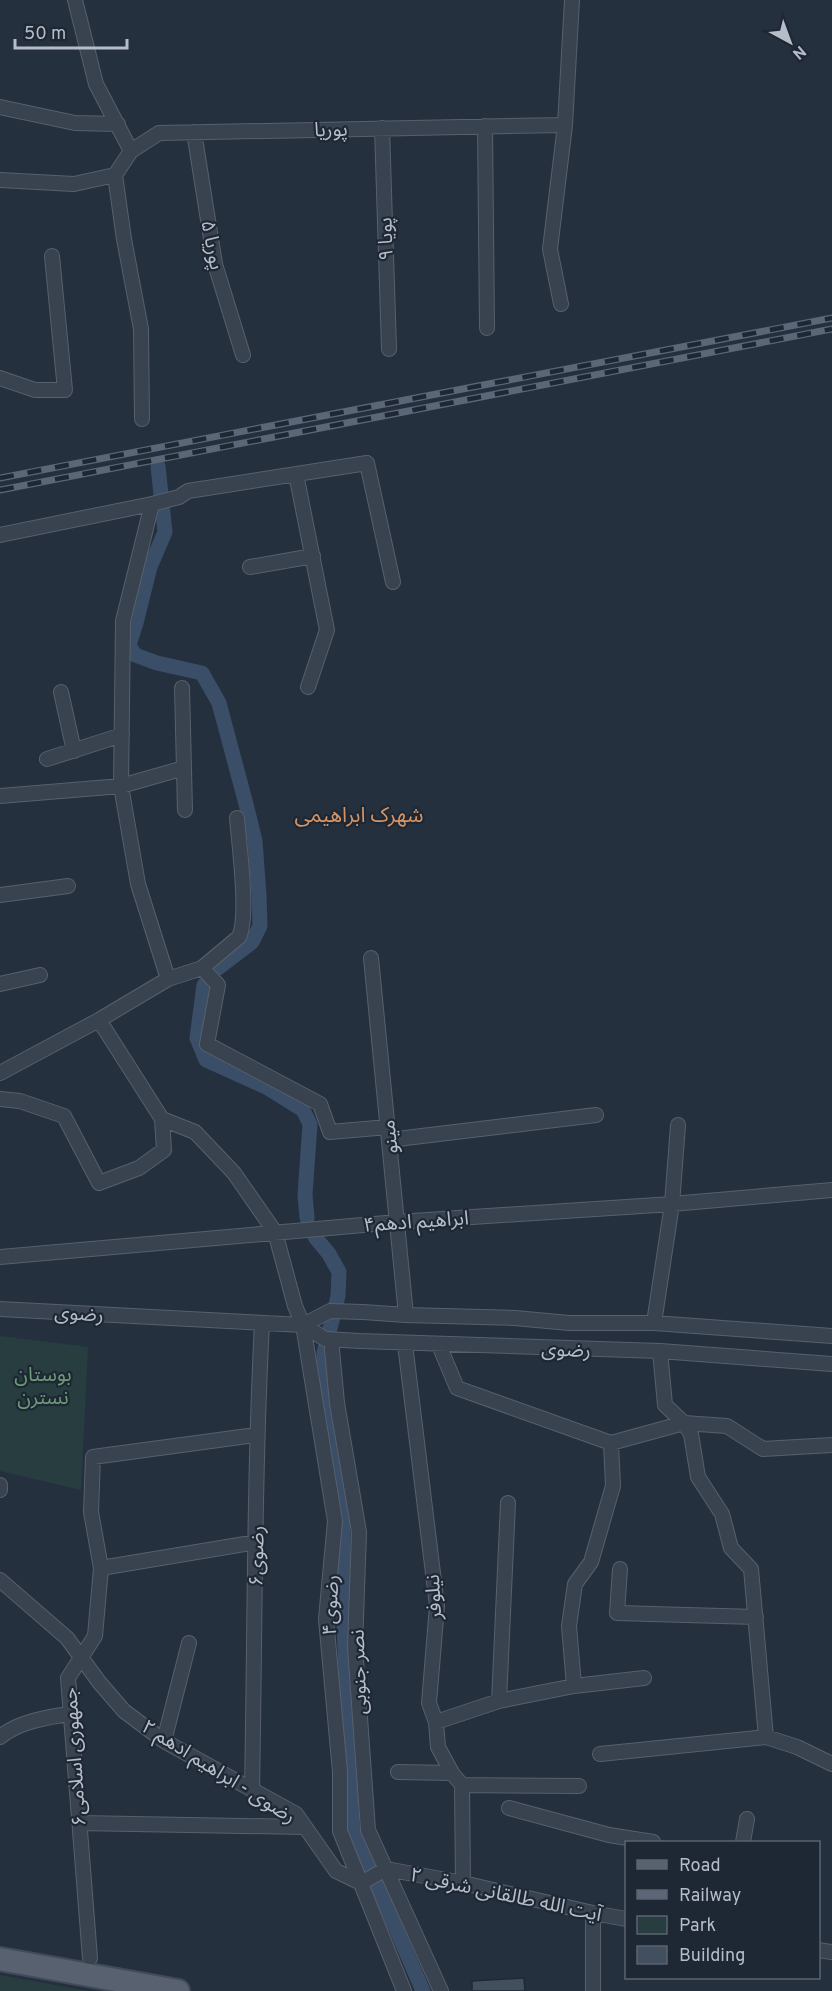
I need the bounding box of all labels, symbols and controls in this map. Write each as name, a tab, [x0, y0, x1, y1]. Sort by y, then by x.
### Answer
scale bar	[15, 12, 128, 50]
north arrow	[760, 12, 820, 72]
text: 50 m	[24, 23, 66, 46]
text: N	[788, 40, 809, 63]
street label: پوریا	[314, 118, 348, 144]
street label: پویا ۹	[373, 217, 401, 261]
street label: پوریا ۵	[193, 218, 229, 272]
district label: شهرک ابراهیمی	[295, 803, 423, 830]
street label: مینو	[376, 1118, 406, 1155]
street label: ابراهیم ادهم۴	[363, 1206, 470, 1240]
street label: رضوی	[54, 1301, 104, 1329]
street label: رضوی	[541, 1337, 591, 1365]
park label: بوستان نسترن	[14, 1363, 72, 1412]
street label: رضوی۶	[244, 1525, 272, 1587]
street label: رضوی۴	[318, 1574, 346, 1636]
street label: نیلوفر	[421, 1574, 449, 1621]
street label: نصر جنوبی	[346, 1629, 374, 1715]
street label: جمهوری اسلامی۶	[58, 1686, 94, 1827]
street label: رضوی - ابراهیم ادهم ۲	[136, 1715, 300, 1831]
legend	[625, 1841, 820, 1979]
text: Road	[679, 1855, 721, 1878]
street label: آیت الله طالقانی شرقی ۲	[407, 1863, 605, 1929]
text: Railway	[679, 1885, 741, 1908]
text: Park	[679, 1915, 716, 1938]
text: Building	[679, 1945, 745, 1968]

